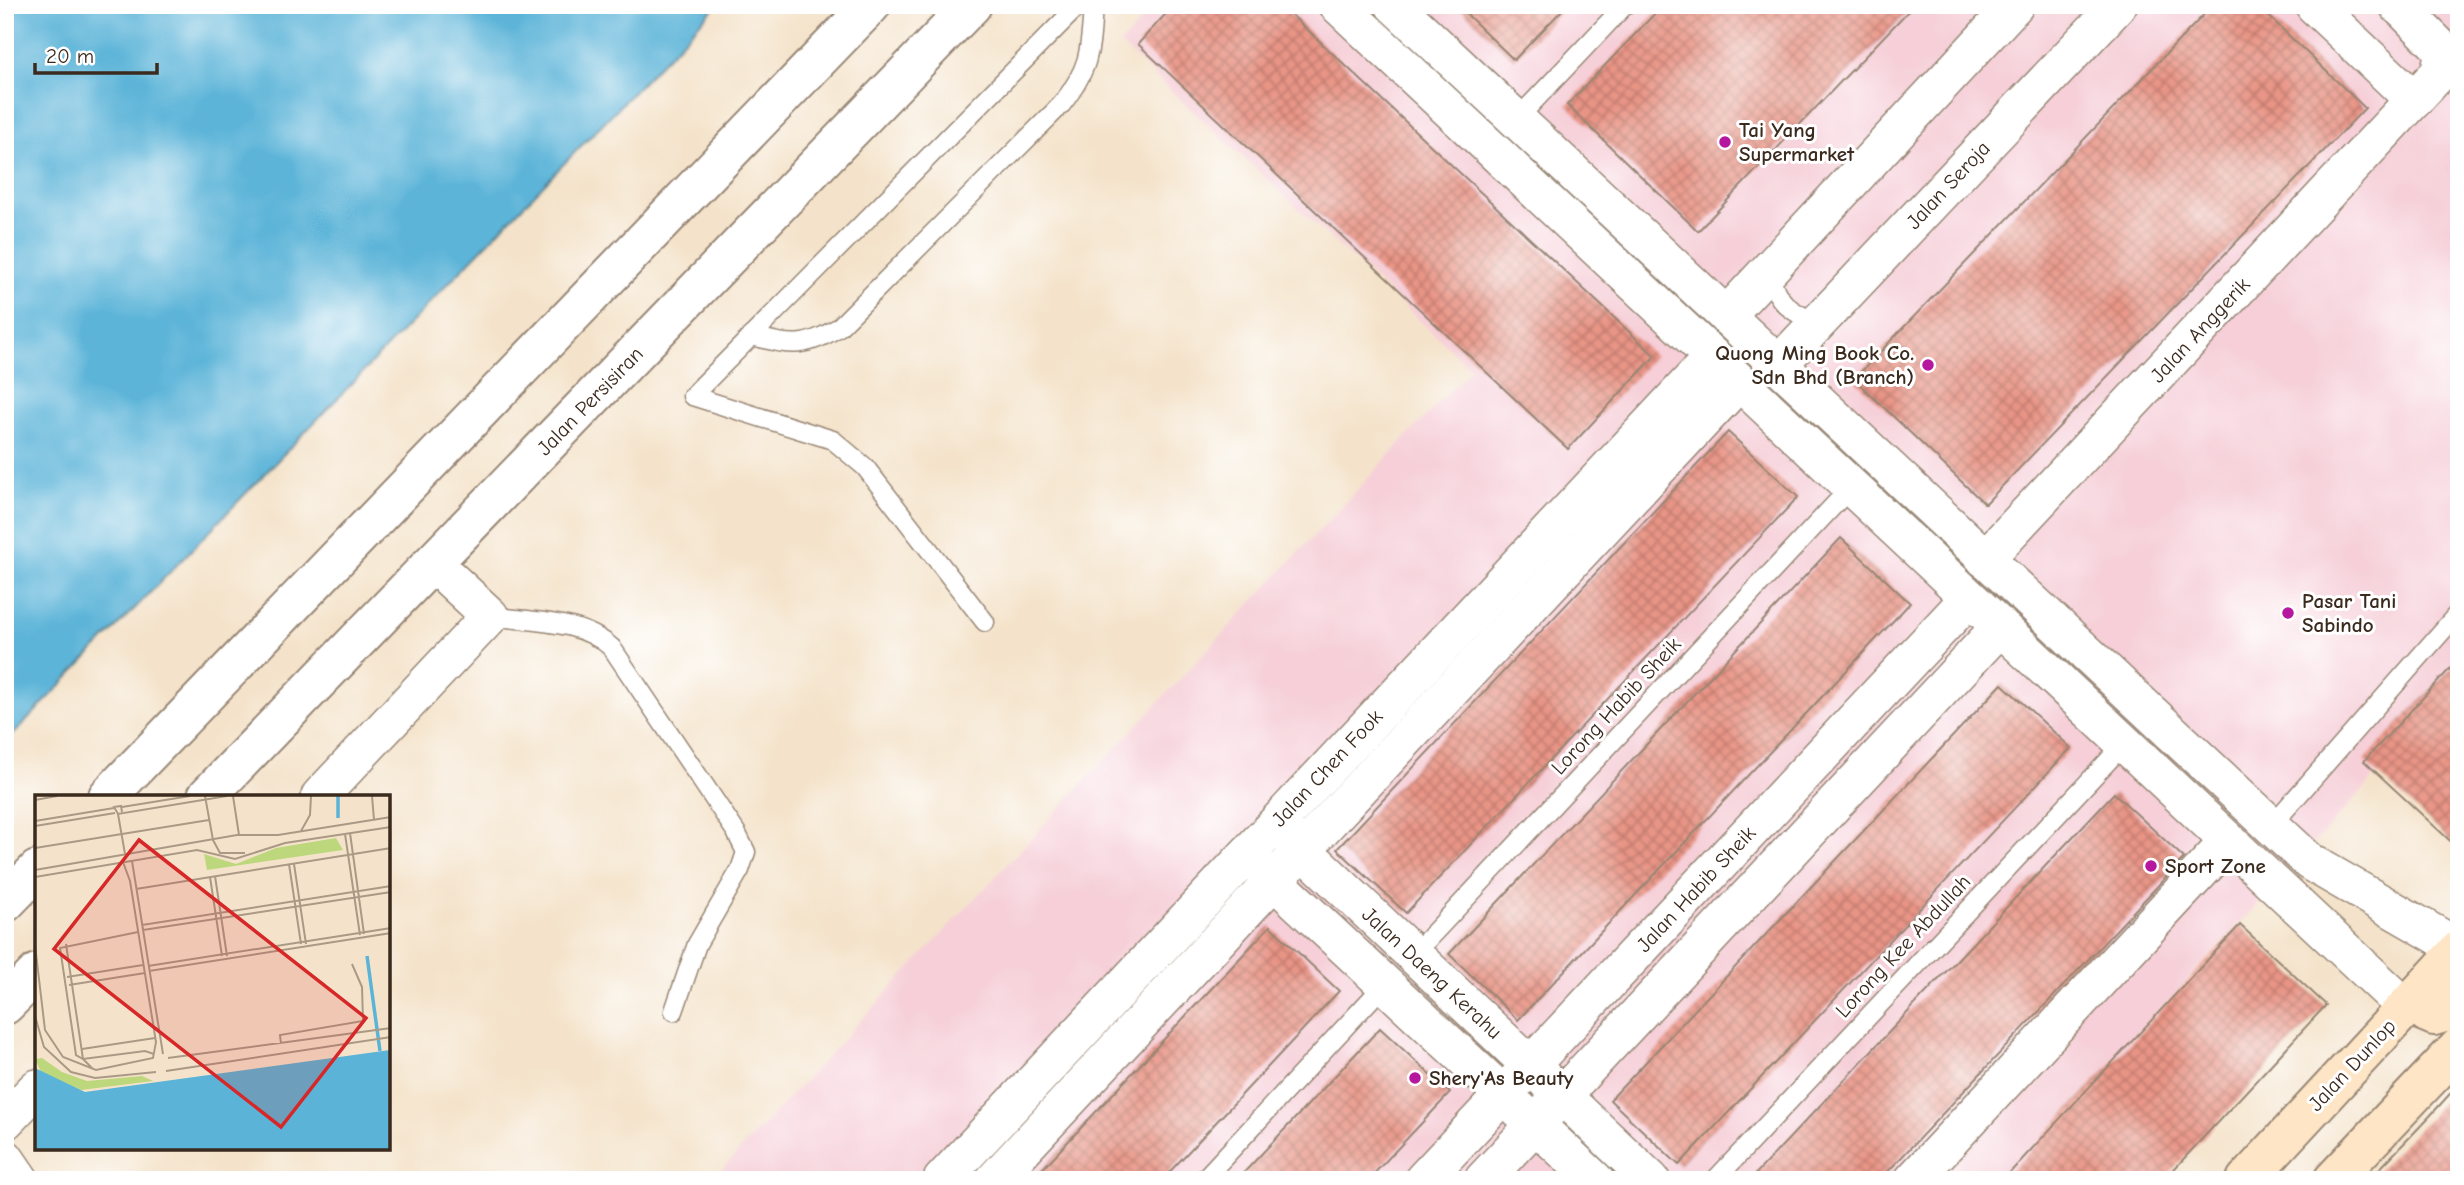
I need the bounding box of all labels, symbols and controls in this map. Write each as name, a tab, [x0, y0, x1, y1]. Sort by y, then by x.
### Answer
scale bar	[35, 32, 158, 76]
text: 20 m	[46, 44, 94, 68]
place label: Tai Yang Supermarket	[1739, 118, 1855, 166]
marker: Tai Yang Supermarket	[1717, 134, 1733, 150]
street label: Jalan Seroja	[1901, 136, 1995, 234]
street label: Jalan Anggerik	[2145, 273, 2255, 387]
place label: Quong Ming Book Co. Sdn Bhd (Branch)	[1715, 341, 1914, 389]
street label: Jalan Persisiran	[532, 342, 648, 460]
marker: Quong Ming Book Co. Sdn Bhd (Branch)	[1920, 357, 1936, 373]
place label: Pasar Tani Sabindo	[2302, 589, 2396, 637]
marker: Pasar Tani Sabindo	[2280, 605, 2296, 621]
street label: Lorong Habib Sheik	[1546, 632, 1686, 780]
street label: Jalan Chen Fook	[1267, 705, 1387, 831]
inset map	[35, 795, 390, 1150]
street label: Jalan Habib Sheik	[1632, 821, 1760, 957]
place label: Sport Zone	[2165, 854, 2266, 878]
marker: Sport Zone	[2143, 858, 2159, 874]
street label: Lorong Kee Abdullah	[1831, 870, 1975, 1022]
street label: Jalan Daeng Kerahu	[1357, 902, 1507, 1044]
street label: Jalan Dunlop	[2303, 1014, 2401, 1116]
place label: Shery'As Beauty	[1429, 1066, 1574, 1090]
marker: Shery'As Beauty	[1407, 1070, 1423, 1086]

